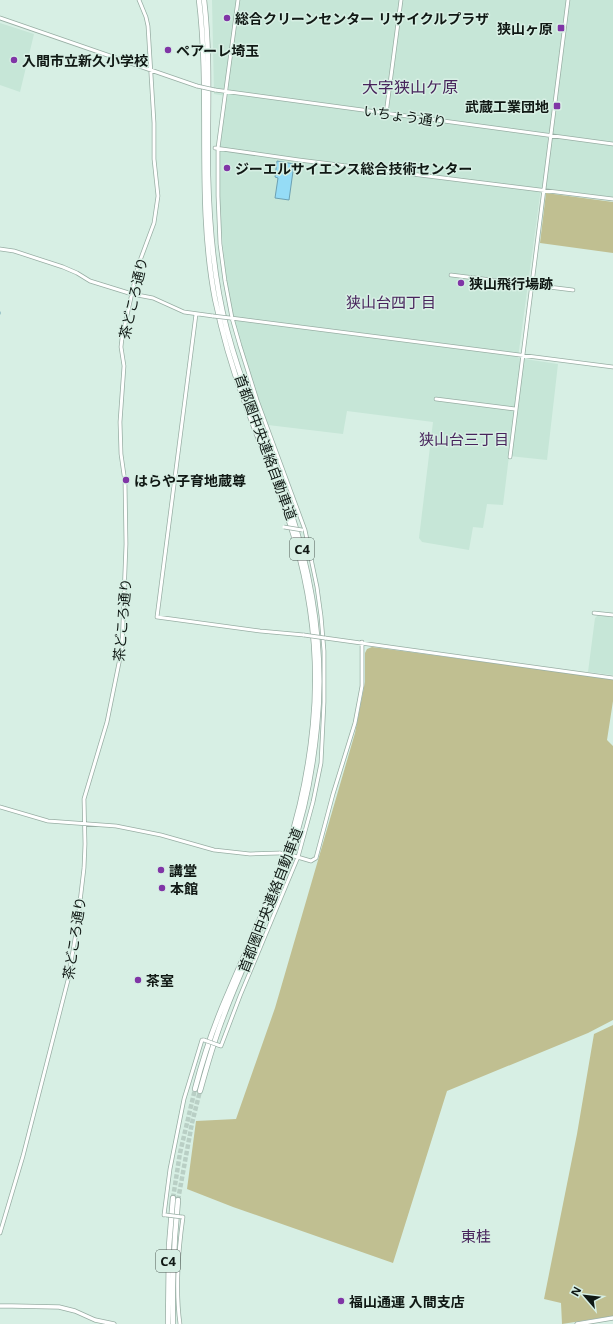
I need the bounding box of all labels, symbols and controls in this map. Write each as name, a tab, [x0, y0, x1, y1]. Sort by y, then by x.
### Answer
place label: 総合クリーンセンター リサイクルプラザ	[235, 9, 489, 28]
marker: 総合クリーンセンター リサイクルプラザ	[222, 13, 232, 23]
place label: 狭山ヶ原	[497, 19, 553, 38]
marker: 狭山ヶ原	[556, 23, 566, 33]
place label: ペアーレ埼玉	[176, 41, 259, 60]
marker: ペアーレ埼玉	[163, 45, 173, 55]
place label: 入間市立新久小学校	[22, 51, 148, 70]
marker: 入間市立新久小学校	[9, 55, 19, 65]
district label: 大字狭山ケ原	[362, 76, 458, 98]
place label: 武蔵工業団地	[465, 97, 549, 116]
street label: いちょう通り	[362, 101, 448, 131]
marker: 武蔵工業団地	[552, 101, 562, 111]
place label: ジーエルサイエンス総合技術センター	[235, 159, 473, 178]
marker: ジーエルサイエンス総合技術センター	[222, 163, 232, 173]
street label: 茶どころ通り	[114, 255, 152, 341]
place label: 狭山飛行場跡	[469, 274, 553, 293]
marker: 狭山飛行場跡	[456, 278, 466, 288]
district label: 狭山台四丁目	[346, 292, 436, 312]
street label: 首都圏中央連絡自動車道	[231, 371, 301, 523]
district label: 狭山台三丁目	[419, 429, 509, 449]
place label: はらや子育地蔵尊	[134, 471, 246, 490]
marker: はらや子育地蔵尊	[121, 475, 131, 485]
road number: C4	[290, 538, 314, 560]
street label: 茶どころ通り	[109, 578, 135, 662]
street label: 首都圏中央連絡自動車道	[234, 825, 306, 975]
place label: 講堂	[169, 861, 197, 880]
marker: 講堂	[156, 865, 166, 875]
place label: 本館	[170, 879, 198, 898]
marker: 本館	[157, 883, 167, 893]
street label: 茶どころ通り	[58, 895, 90, 981]
place label: 茶室	[146, 971, 174, 990]
marker: 茶室	[133, 975, 143, 985]
district label: 東桂	[461, 1226, 491, 1246]
road number: C4	[156, 1250, 180, 1272]
north arrow	[565, 1276, 605, 1316]
text: N	[567, 1284, 584, 1299]
place label: 福山通運 入間支店	[349, 1292, 465, 1311]
marker: 福山通運 入間支店	[336, 1296, 346, 1306]

